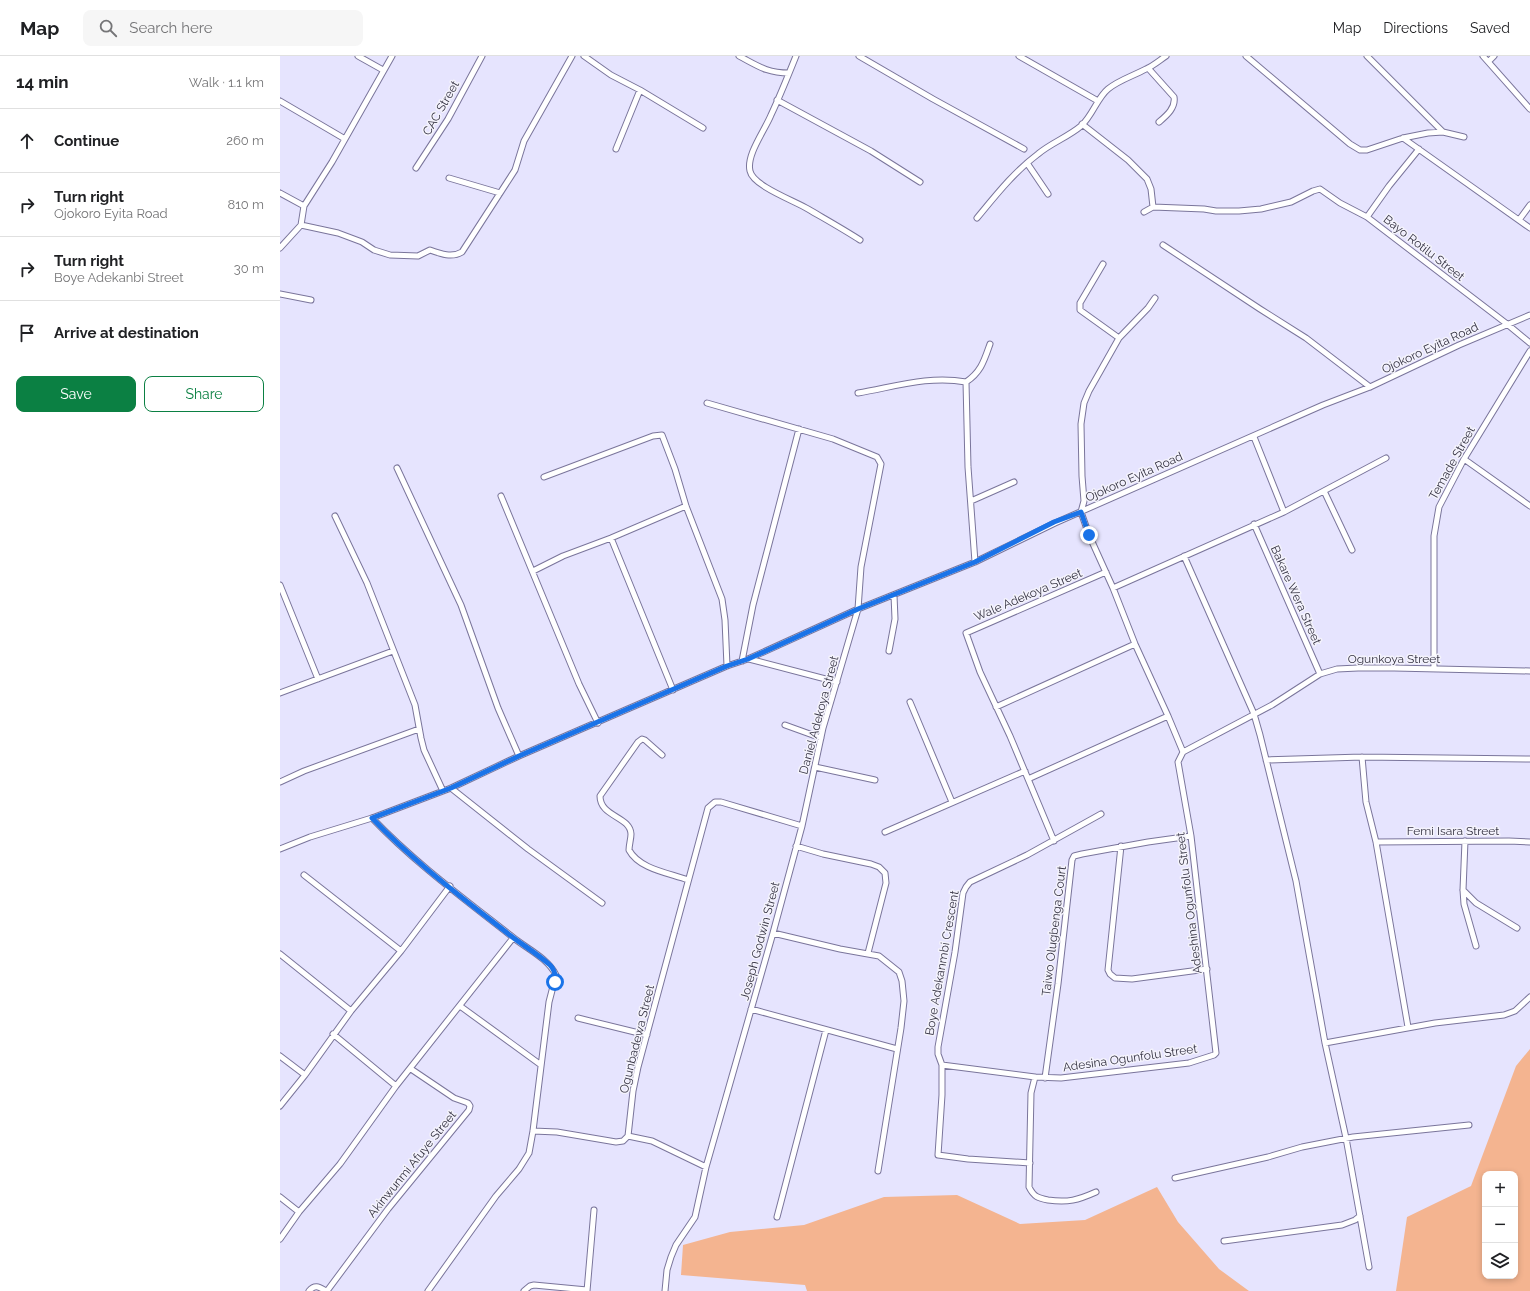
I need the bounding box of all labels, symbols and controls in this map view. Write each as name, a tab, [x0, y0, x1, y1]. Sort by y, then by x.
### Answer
search box	[83, 10, 363, 46]
text: Map	[20, 17, 59, 39]
icon: search	[97, 17, 119, 39]
text: Search here	[129, 19, 213, 37]
text: Map	[1333, 20, 1361, 36]
text: Directions	[1383, 20, 1448, 36]
text: Saved	[1470, 20, 1510, 36]
text: 14 min	[16, 72, 69, 92]
text: Walk · 1.1 km	[189, 75, 264, 90]
street label: CAC Street	[420, 78, 462, 138]
icon: ahead	[16, 130, 38, 152]
text: Continue	[54, 132, 119, 150]
text: 260 m	[226, 133, 264, 148]
text: Turn right	[54, 188, 124, 206]
icon: right	[16, 194, 38, 216]
text: 810 m	[228, 197, 264, 212]
text: Ojokoro Eyita Road	[54, 206, 168, 221]
street label: Bayo Rotilu Street	[1381, 212, 1467, 284]
text: Turn right	[54, 252, 124, 270]
icon: right	[16, 258, 38, 280]
text: 30 m	[234, 261, 264, 276]
text: Boye Adekanbi Street	[54, 270, 184, 285]
street label: Ojokoro Eyita Road	[1380, 320, 1480, 376]
icon: arrive	[16, 322, 38, 344]
text: Arrive at destination	[54, 324, 199, 342]
button: Save	[16, 376, 136, 412]
button: Share	[144, 376, 264, 412]
street label: Temade Street	[1426, 424, 1478, 502]
street label: Ojokoro Eyita Road	[1083, 449, 1185, 505]
route end	[1080, 526, 1098, 544]
street label: Bakare Wera Street	[1268, 543, 1324, 647]
street label: Wale Adekoya Street	[972, 566, 1084, 624]
street label: Ogunkoya Street	[1348, 652, 1440, 666]
street label: Daniel Adekoya Street	[796, 654, 842, 776]
street label: Femi Isara Street	[1407, 824, 1499, 838]
street label: Adeshina Ogunfolu Street	[1173, 831, 1205, 975]
street label: Taiwo Olugbenga Court	[1039, 865, 1069, 997]
street label: Joseph Godwin Street	[737, 880, 783, 1002]
street label: Boye Adekanmbi Crescent	[922, 889, 962, 1037]
route start	[546, 973, 564, 991]
street label: Ogunbadewa Street	[617, 983, 657, 1095]
street label: Adesina Ogunfolu Street	[1062, 1042, 1198, 1074]
street label: Akinwunmi Afuye Street	[365, 1108, 459, 1220]
map controls	[1482, 1171, 1518, 1279]
button: +	[1482, 1171, 1518, 1207]
button: −	[1482, 1207, 1518, 1243]
button: layers	[1482, 1243, 1518, 1279]

